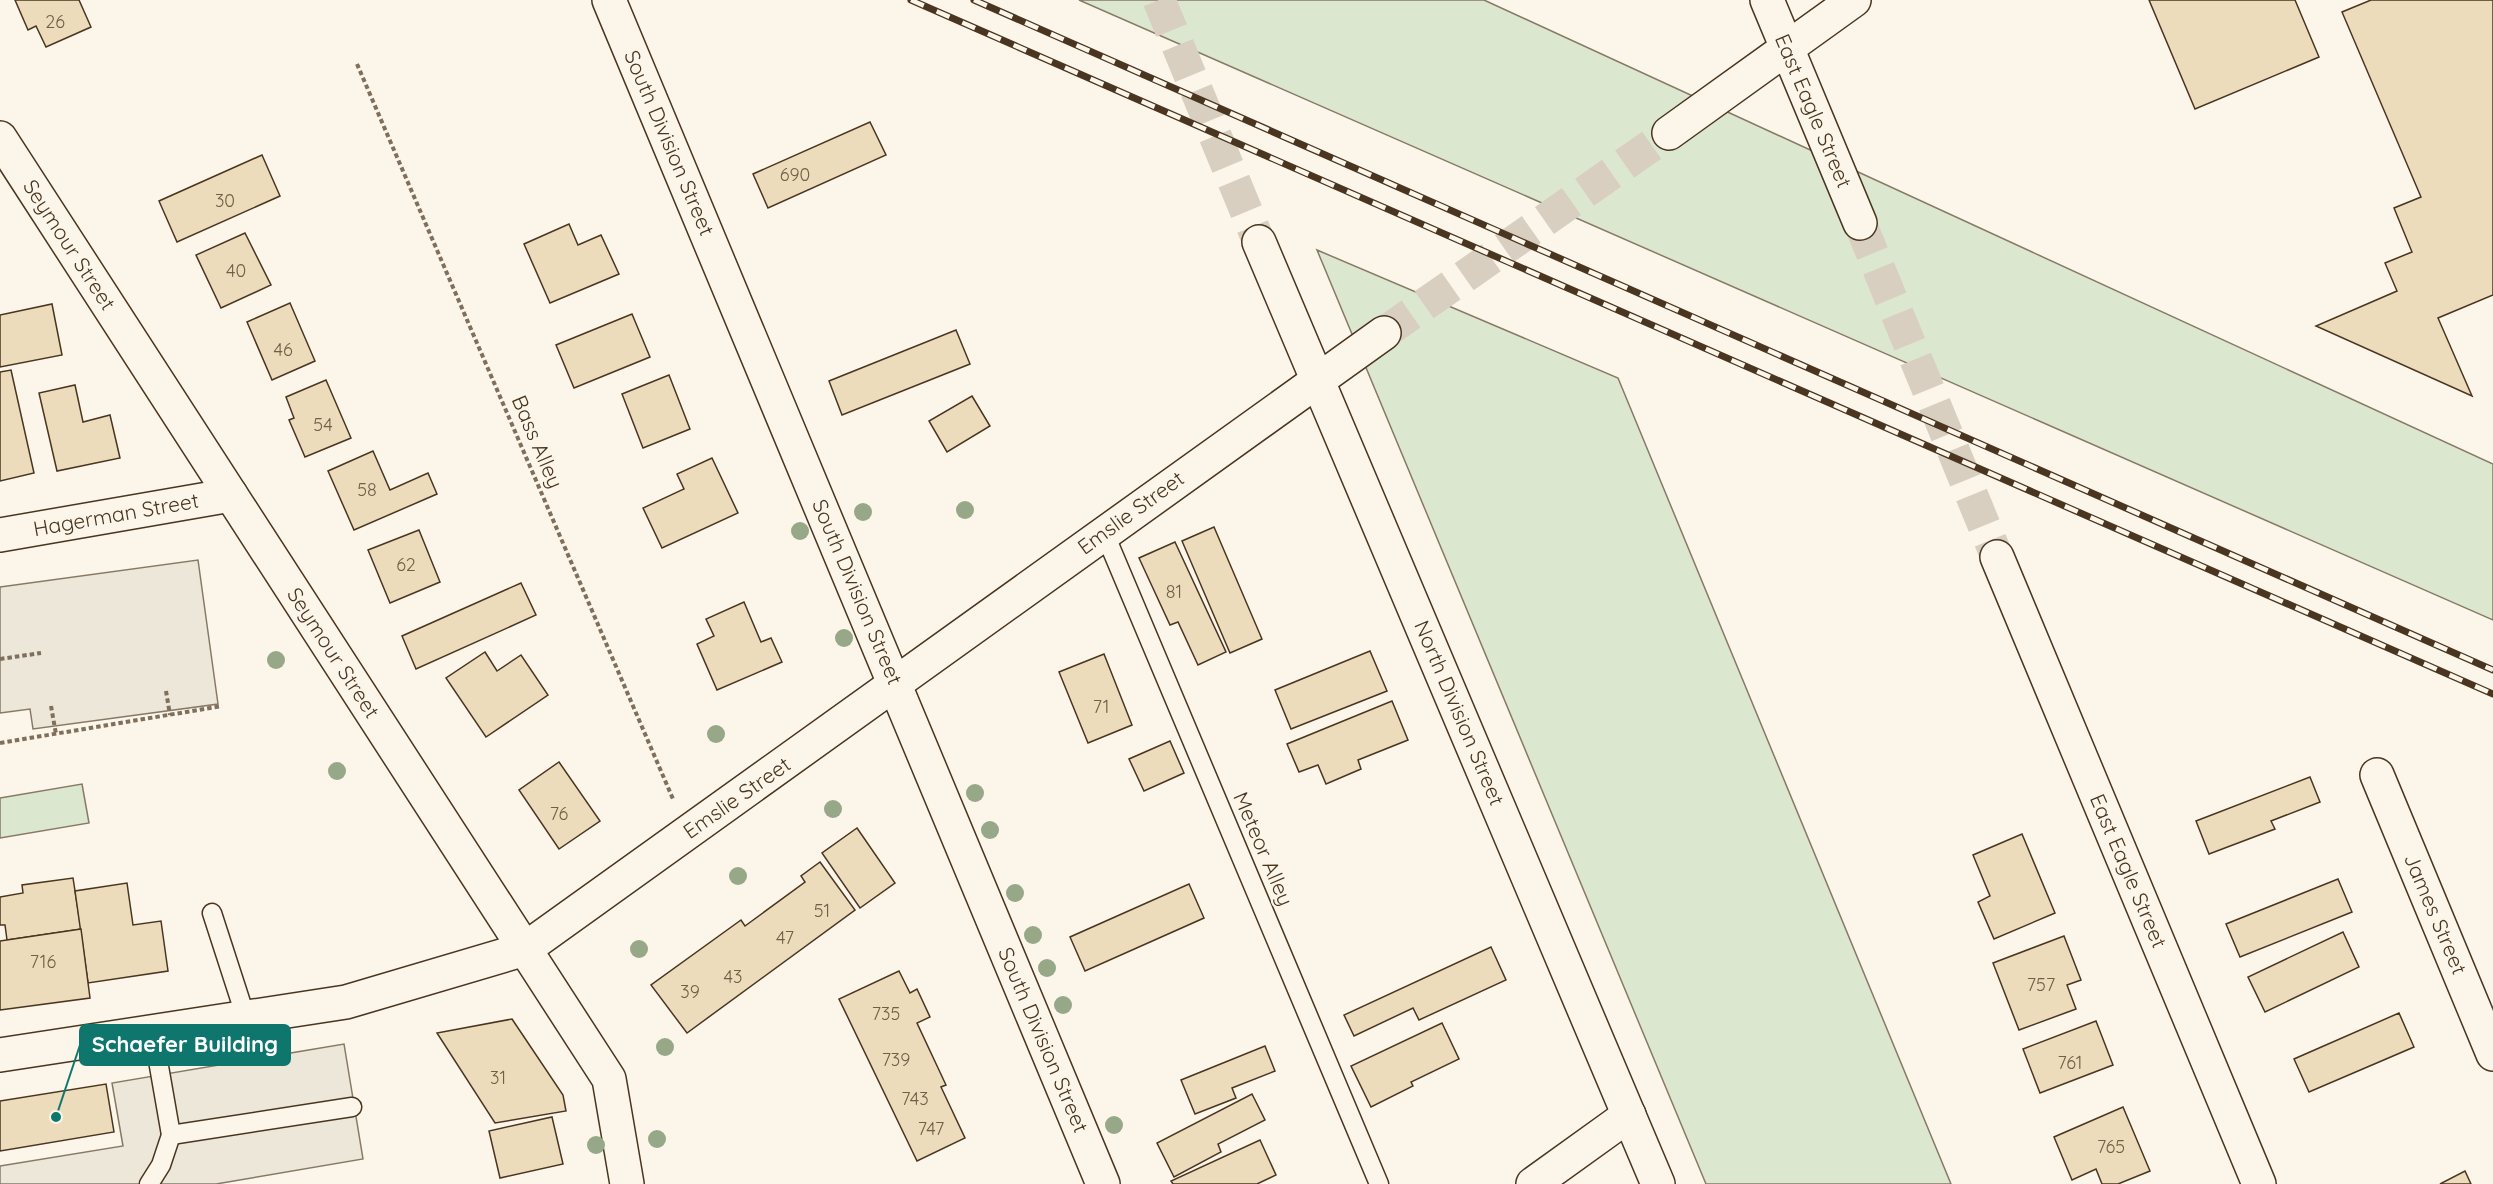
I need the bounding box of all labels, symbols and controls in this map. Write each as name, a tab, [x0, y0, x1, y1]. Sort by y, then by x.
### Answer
house number: 26	[45, 10, 65, 33]
street label: East Eagle Street	[1770, 30, 1858, 192]
street label: South Division Street	[619, 46, 721, 239]
house number: 690	[780, 163, 810, 186]
street label: Seymour Street	[18, 174, 122, 315]
house number: 30	[215, 189, 235, 212]
house number: 40	[226, 259, 246, 282]
house number: 46	[273, 338, 293, 361]
street label: Bass Alley	[507, 391, 569, 492]
house number: 54	[313, 413, 333, 436]
street label: Emslie Street	[1072, 465, 1189, 560]
house number: 58	[357, 478, 377, 501]
street label: Hagerman Street	[31, 487, 201, 541]
street label: South Division Street	[807, 495, 909, 688]
house number: 62	[396, 553, 416, 576]
house number: 81	[1166, 580, 1182, 603]
street label: Seymour Street	[282, 582, 386, 723]
street label: North Division Street	[1409, 616, 1511, 809]
house number: 71	[1093, 695, 1109, 718]
street label: Emslie Street	[678, 751, 795, 844]
street label: Meteor Alley	[1228, 788, 1300, 910]
street label: East Eagle Street	[2085, 790, 2173, 952]
house number: 76	[550, 802, 568, 825]
street label: James Street	[2399, 849, 2473, 978]
house number: 51	[814, 899, 830, 922]
house number: 47	[776, 926, 794, 949]
street label: South Division Street	[993, 943, 1095, 1136]
house number: 716	[30, 950, 57, 973]
house number: 43	[724, 965, 742, 988]
house number: 757	[2027, 973, 2055, 996]
house number: 39	[680, 980, 700, 1003]
house number: 735	[872, 1002, 900, 1025]
callout: Schaefer Building	[80, 1025, 290, 1065]
text: Schaefer Building	[92, 1030, 278, 1058]
house number: 739	[882, 1048, 910, 1071]
house number: 761	[2058, 1051, 2082, 1074]
house number: 31	[490, 1066, 506, 1089]
house number: 743	[901, 1087, 929, 1110]
house number: 747	[918, 1117, 944, 1140]
house number: 765	[2097, 1135, 2125, 1158]

